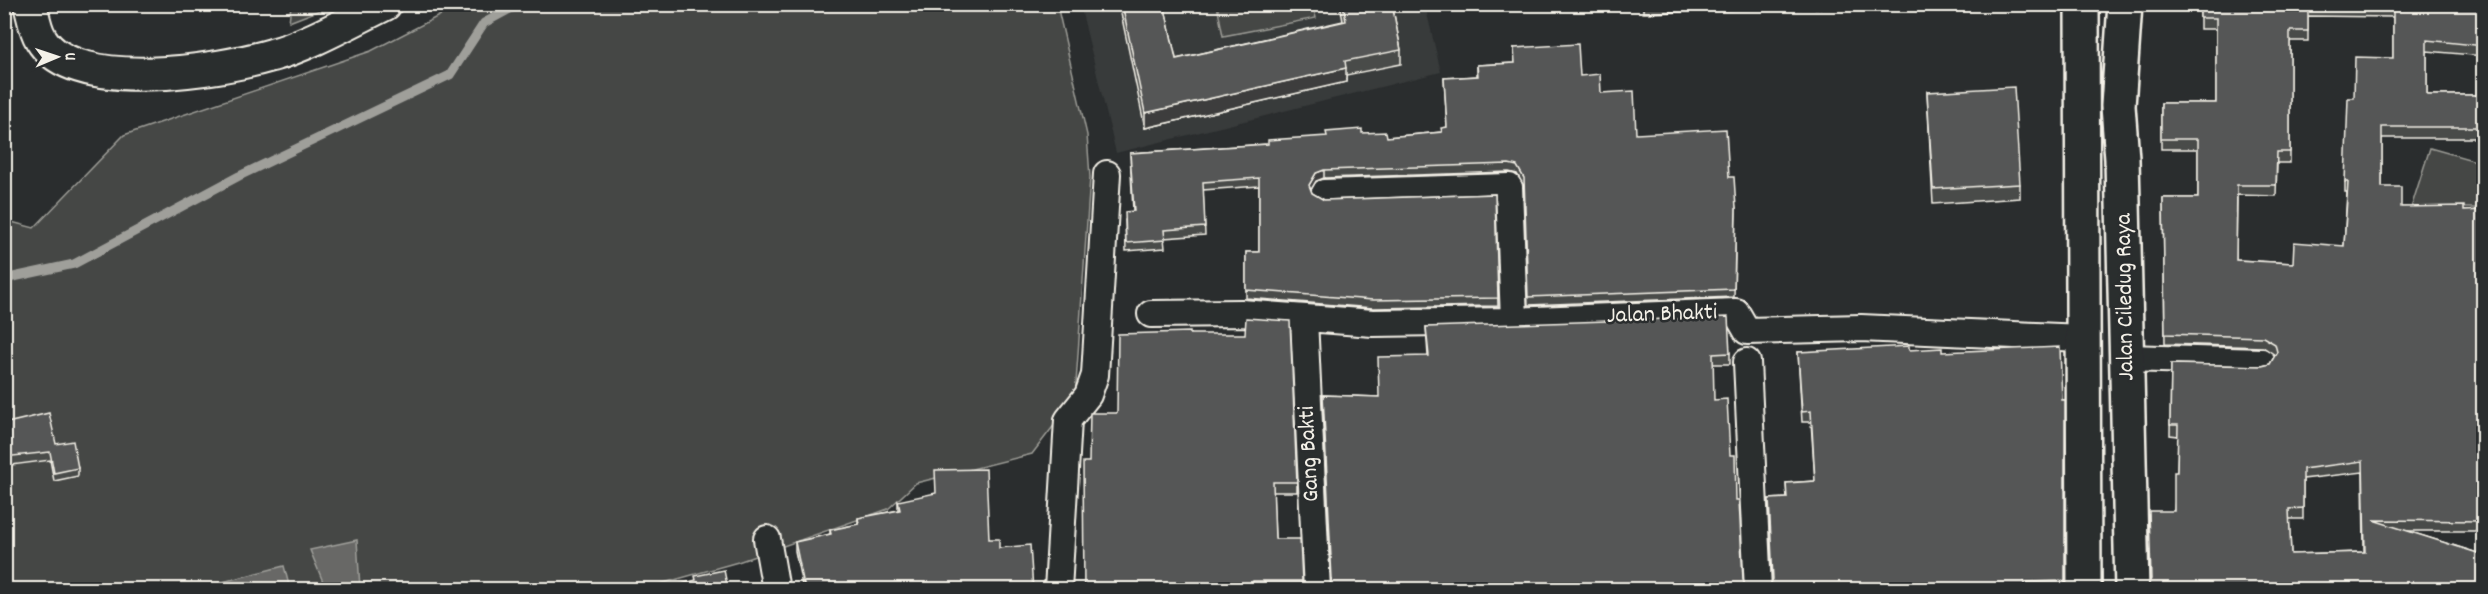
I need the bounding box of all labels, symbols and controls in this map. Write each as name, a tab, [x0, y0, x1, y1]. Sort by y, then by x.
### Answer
north arrow	[27, 27, 87, 87]
text: U	[58, 52, 81, 61]
street label: Jalan Ciledug Raya	[2108, 212, 2144, 381]
street label: Jalan Bhakti	[1606, 296, 1718, 334]
street label: Gang Bakti	[1291, 405, 1329, 503]

